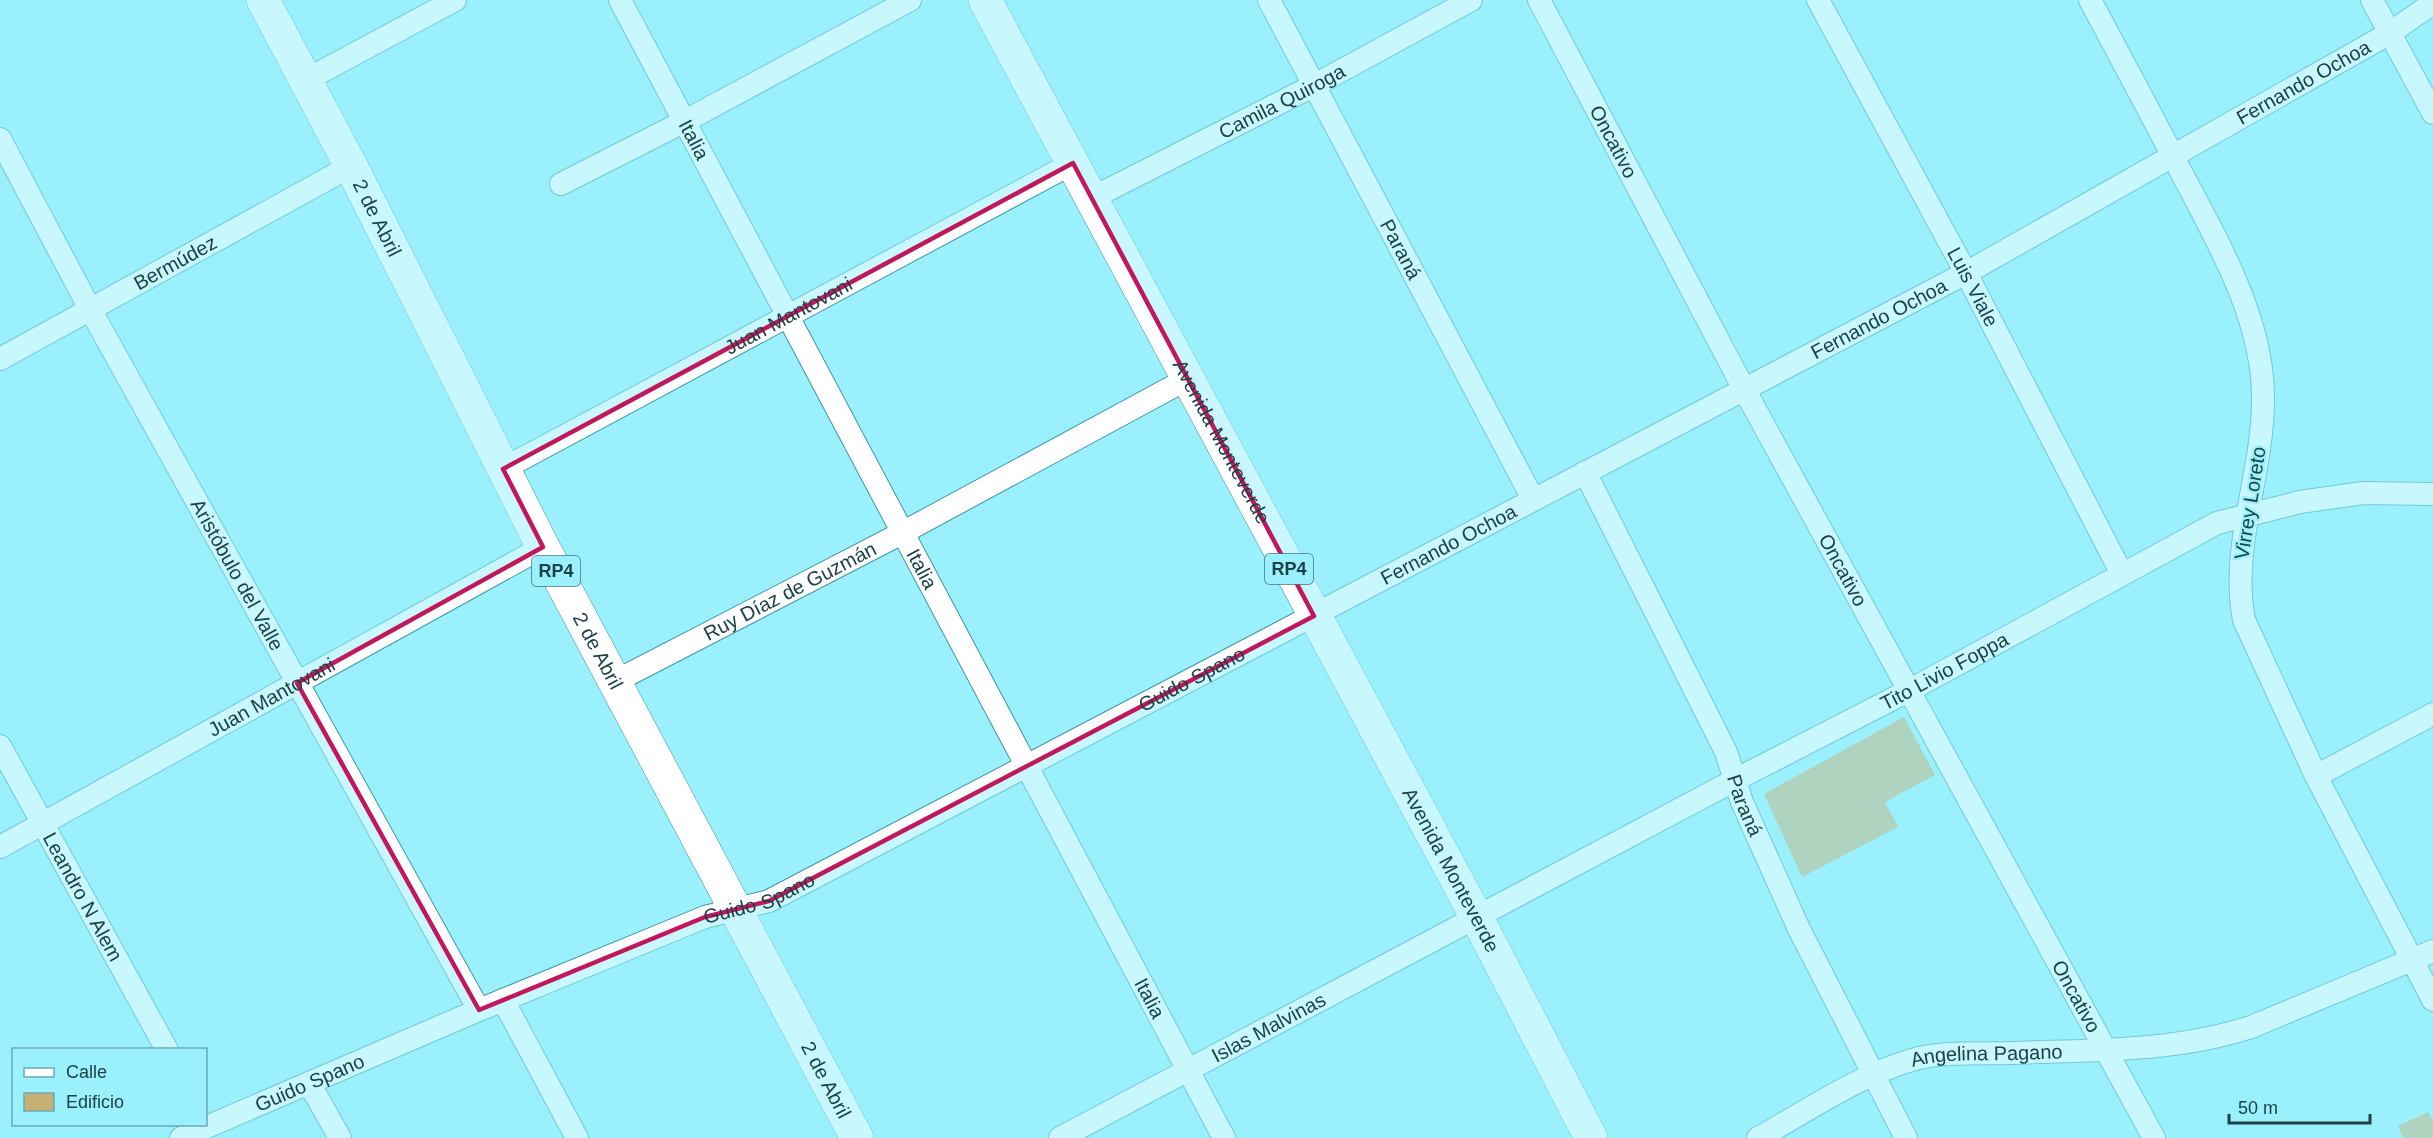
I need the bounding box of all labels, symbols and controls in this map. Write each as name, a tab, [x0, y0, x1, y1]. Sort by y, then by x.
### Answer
street label: Fernando Ochoa	[2233, 35, 2375, 129]
street label: Camila Quiroga	[1215, 59, 1350, 143]
street label: Oncativo	[1585, 101, 1642, 182]
street label: Italia	[674, 116, 714, 164]
street label: 2 de Abril	[349, 176, 406, 260]
street label: Paraná	[1376, 216, 1426, 284]
street label: Bermúdez	[130, 231, 221, 294]
street label: Luis Viale	[1943, 243, 2003, 330]
street label: Juan Mantovani	[721, 273, 856, 359]
street label: Fernando Ochoa	[1807, 274, 1951, 363]
street label: Avenida Monteverde	[1169, 356, 1275, 527]
street label: Virrey Loreto	[2230, 445, 2270, 561]
street label: Aristóbulo del Valle	[187, 495, 288, 654]
street label: Fernando Ochoa	[1377, 499, 1521, 589]
street label: Oncativo	[1814, 530, 1872, 610]
street label: Ruy Díaz de Guzmán	[700, 537, 880, 645]
street label: Italia	[902, 545, 942, 593]
road number: RP4	[1265, 554, 1313, 584]
road number: RP4	[532, 556, 580, 586]
street label: 2 de Abril	[569, 609, 627, 693]
street label: Tito Livio Foppa	[1877, 627, 2013, 714]
street label: Guido Spano	[1135, 642, 1249, 716]
street label: Juan Mantovani	[204, 653, 338, 741]
street label: Paraná	[1723, 772, 1767, 840]
street label: Avenida Monteverde	[1398, 784, 1504, 956]
street label: Leandro N Alem	[39, 829, 127, 965]
street label: Guido Spano	[701, 868, 818, 928]
street label: Oncativo	[2048, 956, 2105, 1036]
street label: Italia	[1130, 974, 1170, 1023]
street label: Islas Malvinas	[1208, 988, 1329, 1067]
street label: 2 de Abril	[797, 1038, 855, 1122]
street label: Angelina Pagano	[1908, 1040, 2063, 1071]
legend	[12, 1048, 207, 1126]
street label: Guido Spano	[252, 1050, 368, 1116]
text: Calle	[66, 1062, 107, 1082]
scale bar	[2229, 1087, 2370, 1125]
text: Edificio	[66, 1092, 124, 1112]
text: 50 m	[2238, 1098, 2278, 1118]

